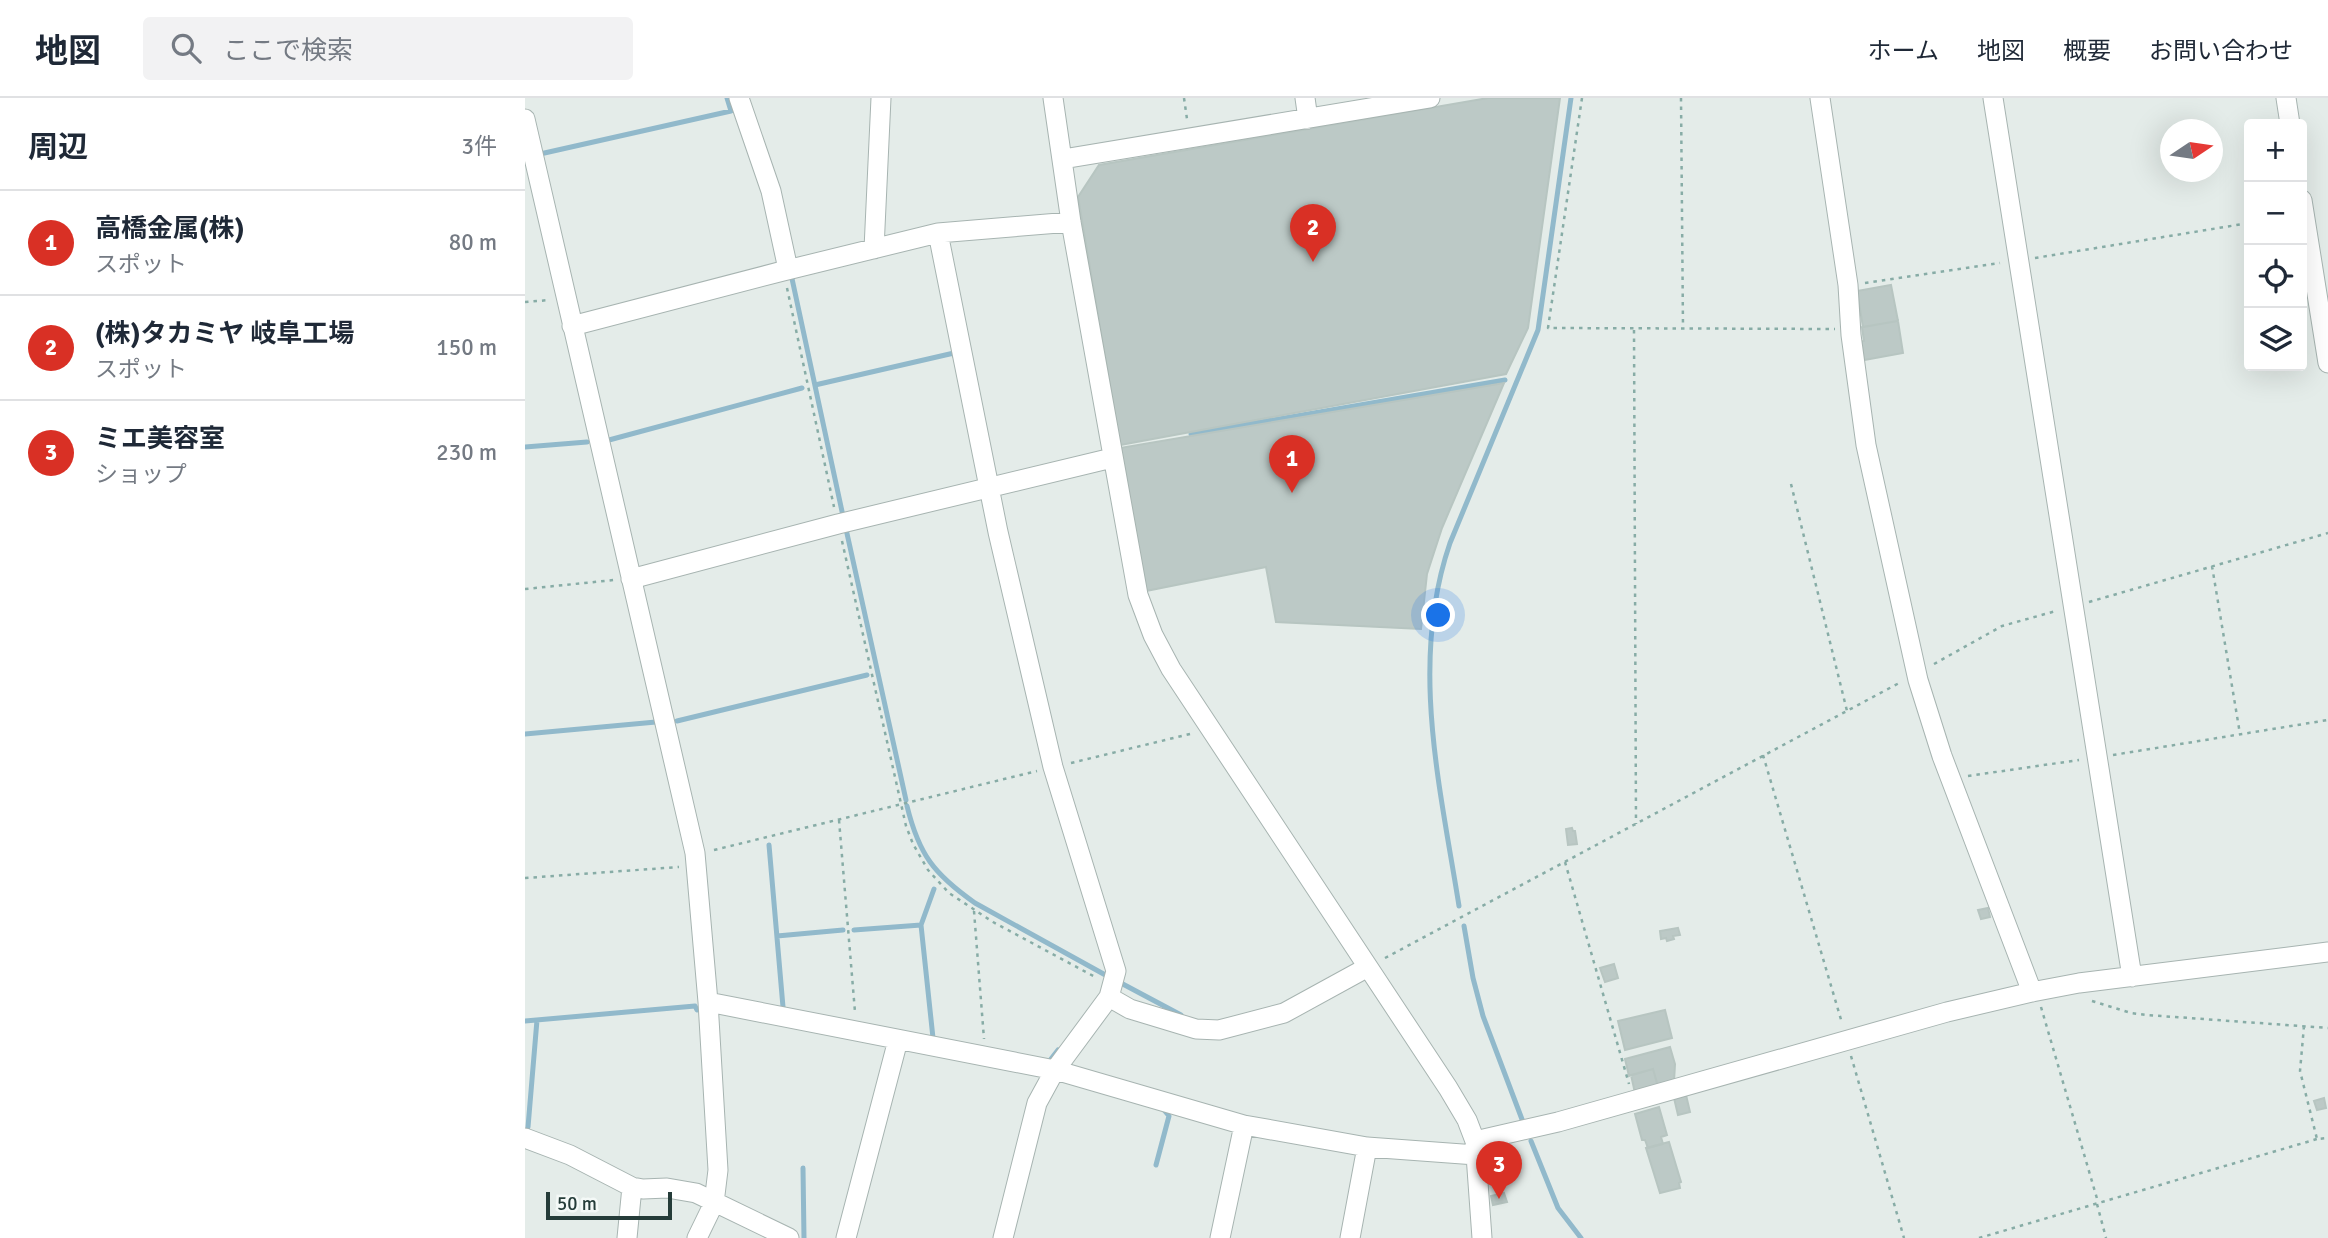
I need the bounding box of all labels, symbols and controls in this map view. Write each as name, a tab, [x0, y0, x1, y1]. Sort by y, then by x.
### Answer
search box	[143, 17, 633, 80]
icon: search	[167, 29, 205, 67]
text: 地図	[35, 31, 101, 72]
text: ここで検索	[223, 35, 353, 67]
text: ホーム	[1868, 36, 1939, 66]
text: 地図	[1977, 36, 2025, 66]
text: 概要	[2063, 36, 2111, 66]
text: お問い合わせ	[2149, 36, 2293, 66]
north arrow	[2160, 119, 2223, 182]
map controls	[2244, 119, 2307, 371]
button: +	[2244, 119, 2307, 182]
text: 周辺	[28, 129, 88, 166]
text: 3件	[462, 132, 497, 161]
button: −	[2244, 182, 2307, 245]
pin: 2	[1290, 204, 1336, 262]
text: 高橋金属(株)	[95, 213, 245, 245]
text: 1	[45, 228, 57, 257]
text: 80 m	[449, 228, 497, 257]
button: locate	[2244, 245, 2307, 308]
text: スポット	[95, 250, 187, 279]
button: layers	[2244, 308, 2307, 371]
text: (株)タカミヤ 岐阜工場	[95, 318, 354, 350]
text: 2	[45, 333, 57, 362]
text: 150 m	[436, 333, 497, 362]
text: スポット	[95, 355, 187, 384]
text: ミエ美容室	[95, 423, 225, 455]
pin: 1	[1269, 435, 1315, 493]
text: 3	[45, 438, 57, 467]
text: 230 m	[436, 438, 497, 467]
text: ショップ	[95, 460, 187, 489]
your location	[1421, 598, 1455, 632]
pin: 3	[1476, 1141, 1522, 1199]
scale bar	[546, 1189, 672, 1221]
text: 50 m	[557, 1192, 597, 1216]

